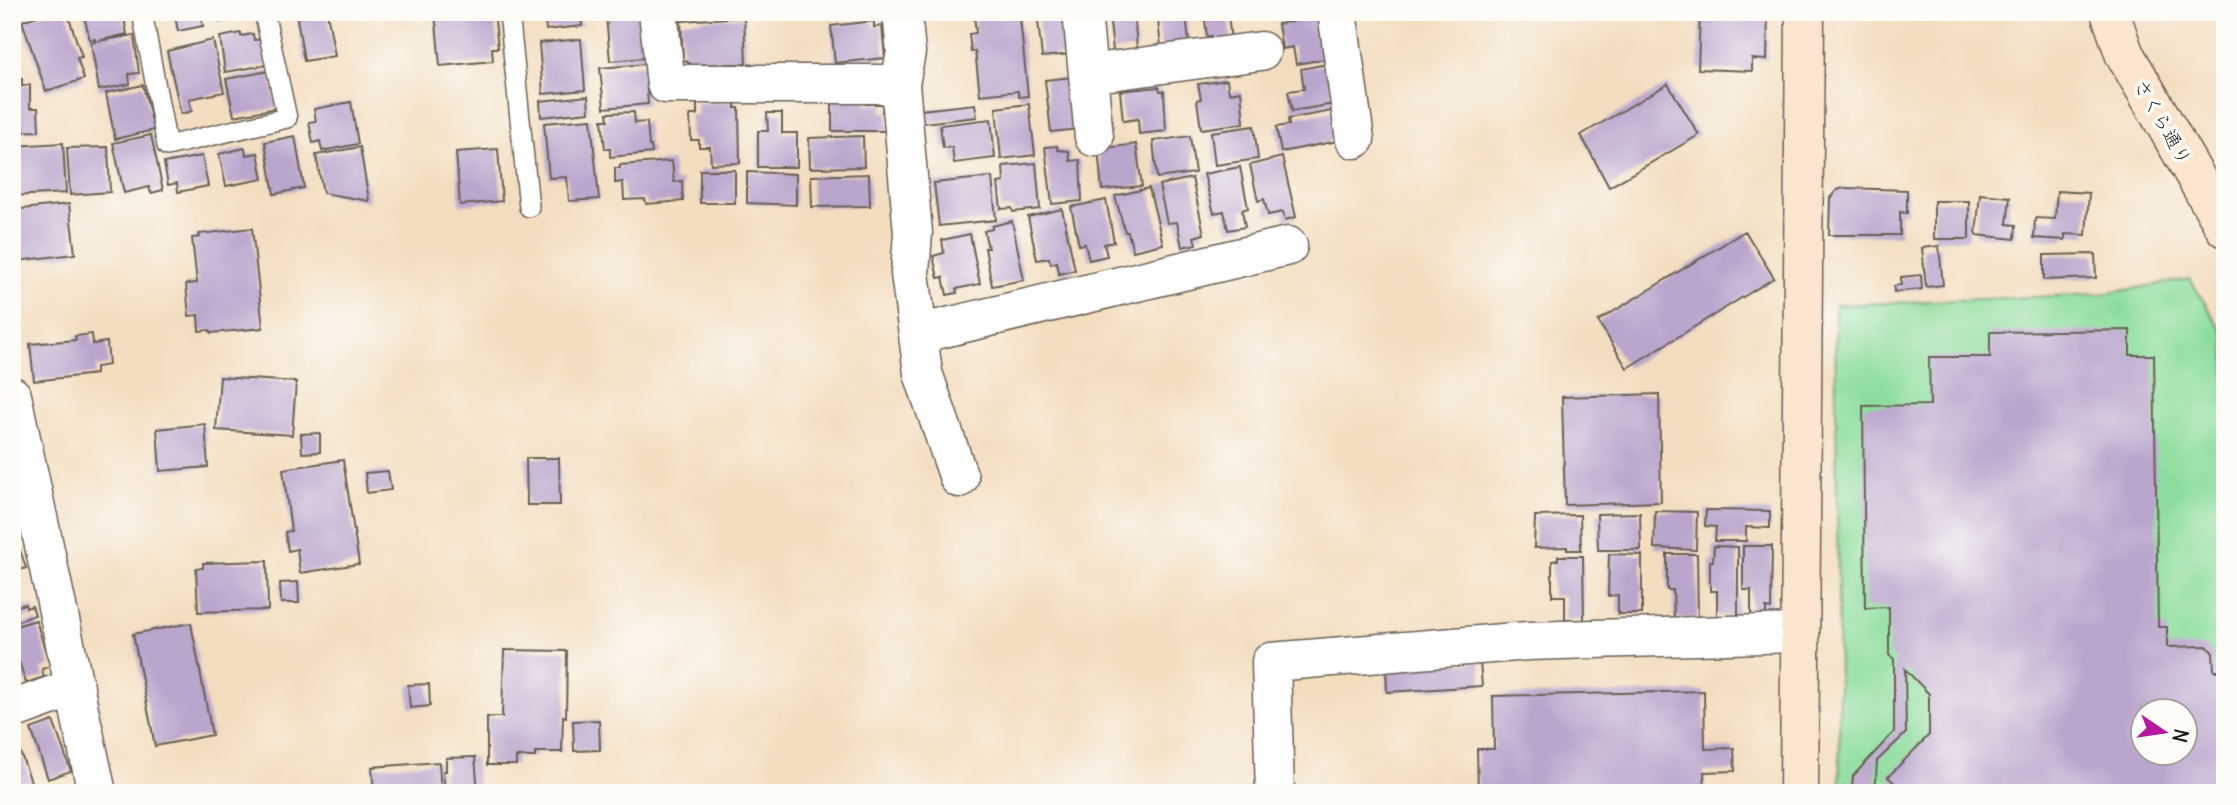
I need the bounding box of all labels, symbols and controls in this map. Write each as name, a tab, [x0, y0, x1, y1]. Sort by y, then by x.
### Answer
street label: さくら通り	[2129, 75, 2197, 169]
north arrow	[2128, 696, 2198, 766]
text: N	[2167, 727, 2194, 745]

